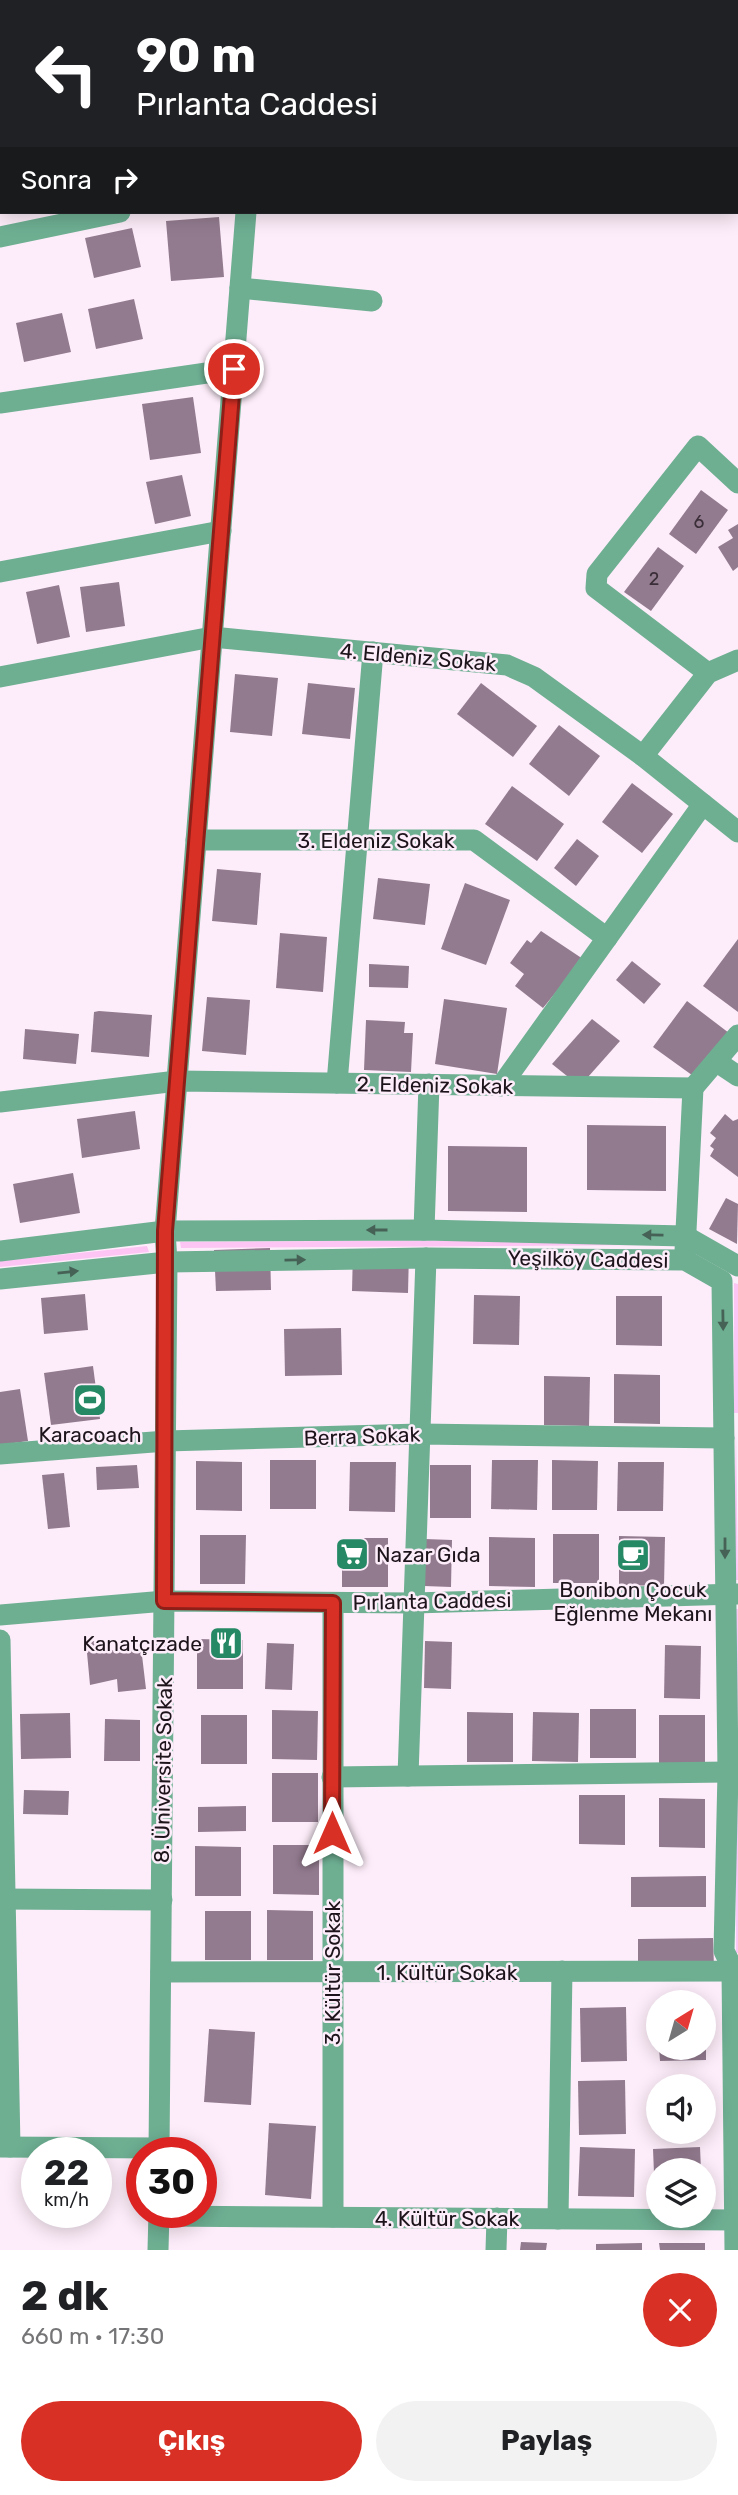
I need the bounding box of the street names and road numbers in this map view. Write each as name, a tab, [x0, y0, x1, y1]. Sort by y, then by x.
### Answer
street label: 4. Eldeniz Sokak	[339, 638, 497, 676]
street label: 3. Eldeniz Sokak	[298, 828, 455, 853]
street label: 2. Eldeniz Sokak	[356, 1071, 514, 1099]
street label: Yeşilköy Caddesi	[507, 1245, 669, 1273]
street label: Berra Sokak	[303, 1421, 421, 1451]
street label: Pırlanta Caddesi	[352, 1587, 512, 1615]
street label: 8. Üniversite Sokak	[149, 1677, 177, 1863]
street label: 3. Kültür Sokak	[320, 1901, 345, 2045]
street label: 1. Kültür Sokak	[377, 1960, 518, 1985]
street label: 4. Kültür Sokak	[375, 2206, 520, 2231]

